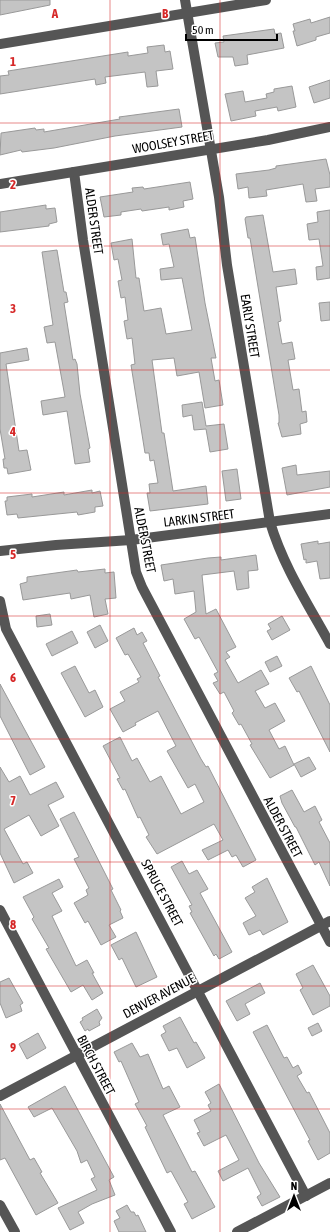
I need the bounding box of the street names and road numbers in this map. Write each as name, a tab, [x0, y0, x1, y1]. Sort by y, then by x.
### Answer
street label: WOOLSEY STREET	[131, 127, 215, 157]
street label: ALDER STREET	[82, 187, 106, 255]
street label: EARLY STREET	[238, 293, 263, 359]
street label: ALDER STREET	[131, 506, 159, 575]
street label: LARKIN STREET	[163, 506, 236, 530]
street label: ALDER STREET	[261, 794, 305, 860]
street label: SPRUCE STREET	[138, 857, 186, 929]
street label: DENVER AVENUE	[120, 970, 198, 1021]
street label: BIRCH STREET	[74, 1033, 118, 1098]

